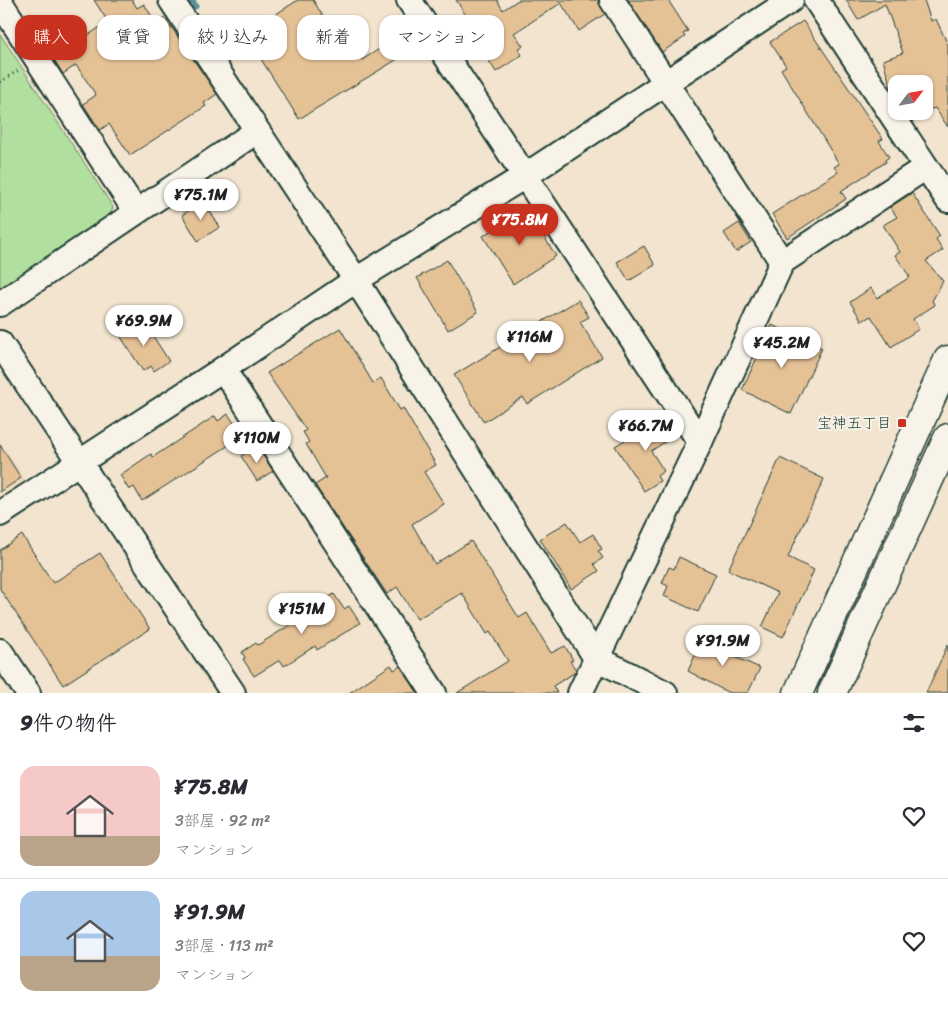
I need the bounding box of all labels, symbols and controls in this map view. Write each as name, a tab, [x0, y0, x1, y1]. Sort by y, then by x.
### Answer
chip: 購入	[15, 15, 87, 60]
chip: 賃貸	[97, 15, 169, 60]
chip: 絞り込み	[179, 15, 287, 60]
chip: 新着	[297, 15, 369, 60]
chip: マンション	[379, 15, 504, 60]
north arrow	[888, 75, 932, 120]
map controls	[888, 75, 933, 120]
pin: ¥75.1M	[160, 178, 242, 221]
text: ¥75.1M	[175, 180, 227, 209]
pin: ¥75.8M	[479, 204, 561, 246]
text: ¥75.8M	[492, 205, 548, 234]
pin: ¥69.9M	[103, 304, 185, 347]
text: ¥69.9M	[116, 306, 172, 335]
pin: ¥116M	[495, 320, 565, 363]
text: ¥116M	[508, 322, 552, 351]
pin: ¥45.2M	[741, 326, 823, 369]
text: ¥45.2M	[754, 328, 810, 357]
pin: ¥66.7M	[605, 410, 687, 452]
place label: 宝神五丁目	[817, 410, 892, 436]
text: ¥66.7M	[619, 411, 673, 440]
marker: 宝神五丁目	[896, 417, 908, 429]
pin: ¥110M	[222, 422, 292, 464]
text: ¥110M	[234, 423, 280, 452]
pin: ¥151M	[267, 592, 337, 635]
text: ¥151M	[279, 594, 325, 623]
pin: ¥91.9M	[682, 624, 764, 667]
text: ¥91.9M	[696, 626, 750, 655]
text: 9件の物件	[20, 704, 117, 742]
icon: filters	[900, 709, 928, 737]
text: ¥75.8M	[175, 768, 248, 806]
icon: home	[60, 786, 120, 846]
icon: heart	[900, 802, 928, 830]
text: 3部屋 · 92 m²	[175, 806, 270, 835]
text: マンション	[175, 835, 254, 864]
text: ¥91.9M	[175, 893, 245, 931]
icon: home	[60, 911, 120, 971]
icon: heart	[900, 927, 928, 955]
text: 3部屋 · 113 m²	[175, 931, 274, 960]
text: マンション	[175, 960, 254, 989]

